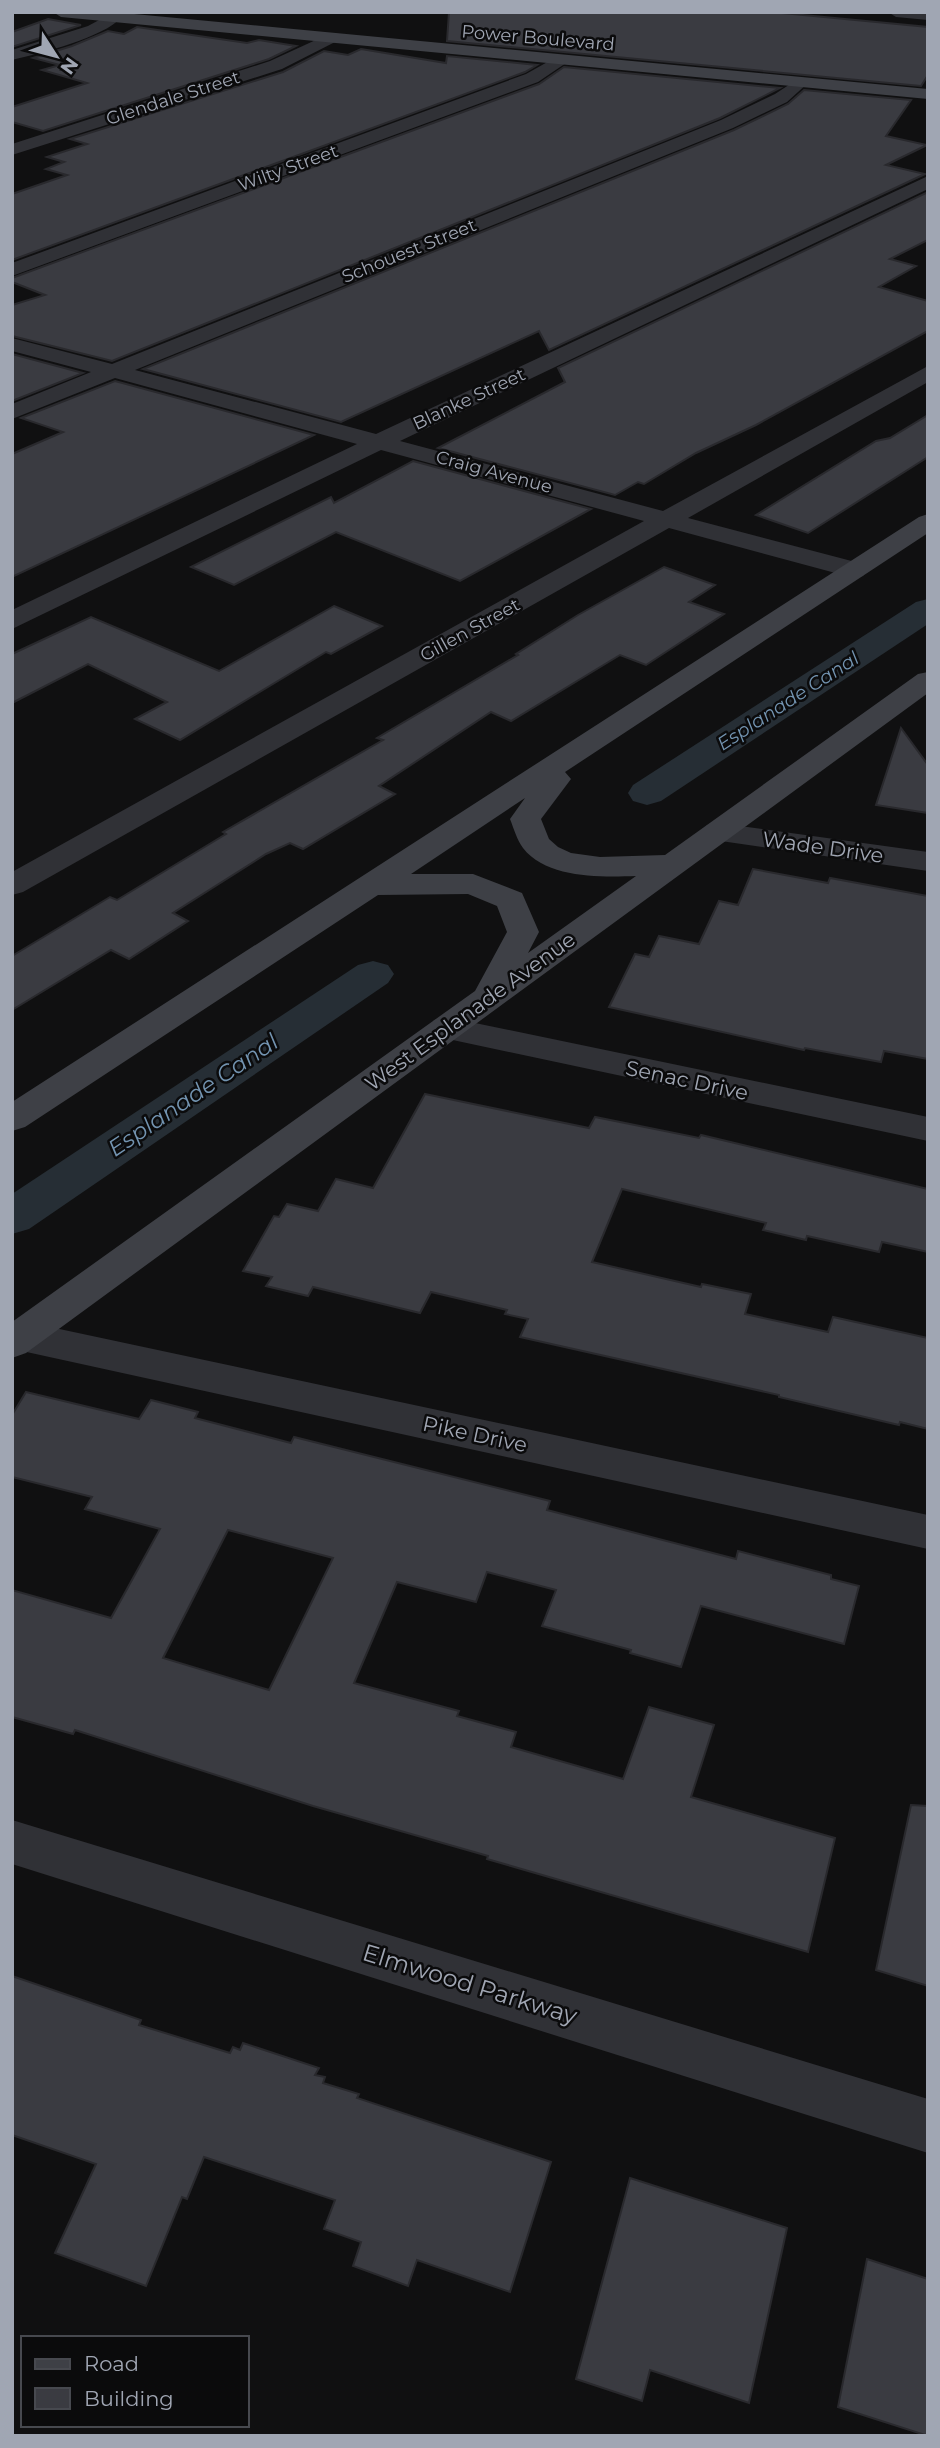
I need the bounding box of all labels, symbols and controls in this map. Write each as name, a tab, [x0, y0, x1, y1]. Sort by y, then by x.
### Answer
street label: Power Boulevard	[460, 20, 616, 56]
north arrow	[21, 21, 91, 91]
text: N	[56, 53, 83, 79]
street label: Glendale Street	[103, 66, 243, 130]
street label: Wilty Street	[235, 140, 341, 196]
street label: Schouest Street	[339, 214, 479, 288]
street label: Blanke Street	[409, 363, 529, 435]
street label: Craig Avenue	[433, 446, 555, 498]
street label: Gillen Street	[416, 594, 524, 666]
water label: Esplanade Canal	[713, 646, 864, 756]
street label: Wade Drive	[761, 826, 885, 868]
street label: West Esplanade Avenue	[360, 926, 580, 1096]
water label: Esplanade Canal	[103, 1027, 284, 1162]
street label: Senac Drive	[624, 1055, 750, 1105]
street label: Pike Drive	[421, 1411, 529, 1457]
street label: Elmwood Parkway	[359, 1938, 581, 2030]
legend	[21, 2336, 248, 2427]
text: Road	[84, 2351, 139, 2376]
text: Building	[84, 2386, 174, 2411]

